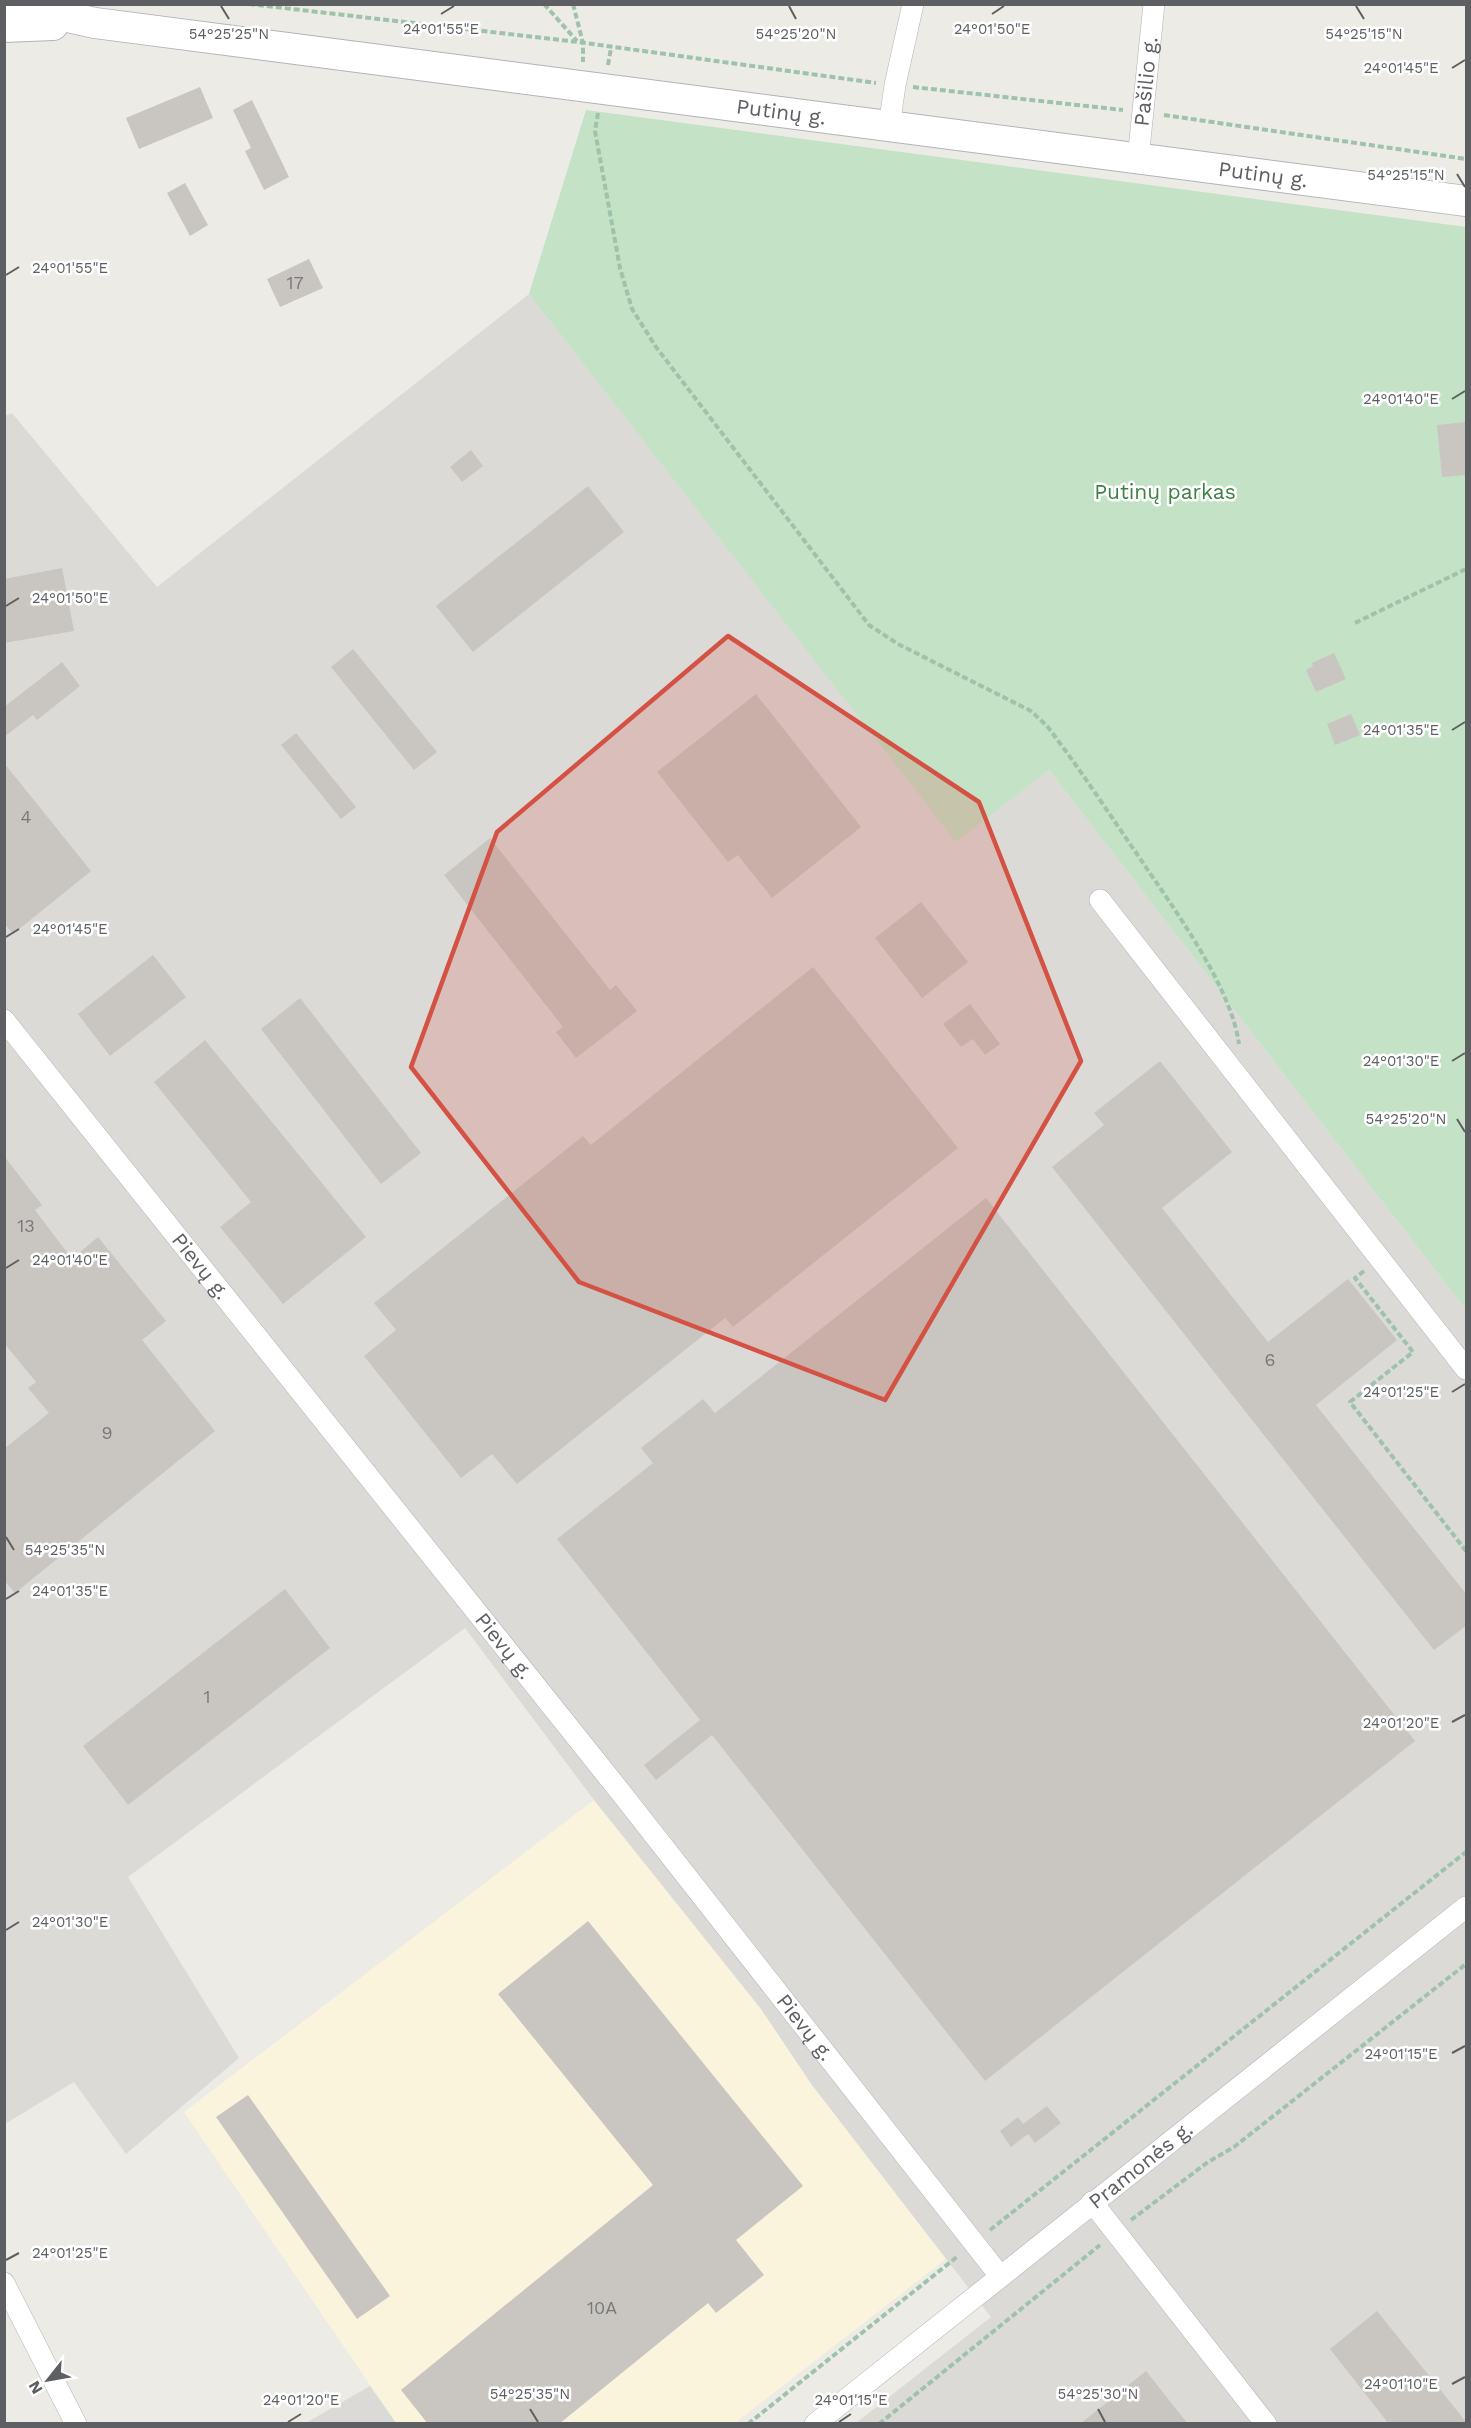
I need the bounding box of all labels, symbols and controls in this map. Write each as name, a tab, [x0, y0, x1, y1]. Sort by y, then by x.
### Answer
text: 24°01'55"E	[403, 20, 479, 38]
text: 24°01'50"E	[954, 20, 1030, 38]
text: 54°25'25"N	[189, 25, 269, 43]
text: 54°25'20"N	[756, 25, 836, 43]
text: 54°25'15"N	[1325, 25, 1403, 43]
street label: Pašilio g.	[1128, 35, 1163, 127]
text: 24°01'45"E	[1363, 59, 1439, 77]
street label: Putinų g.	[735, 93, 828, 130]
street label: Putinų g.	[1217, 156, 1309, 192]
text: 54°25'15"N	[1367, 166, 1445, 184]
text: 24°01'55"E	[32, 259, 108, 277]
house number: 17	[286, 272, 304, 293]
text: 24°01'40"E	[1363, 390, 1439, 408]
park label: Putinų parkas	[1094, 479, 1236, 504]
text: 24°01'50"E	[32, 589, 108, 607]
text: 24°01'35"E	[1363, 721, 1439, 739]
house number: 4	[21, 806, 32, 827]
text: 24°01'45"E	[32, 920, 108, 938]
text: 24°01'30"E	[1363, 1052, 1439, 1070]
text: 54°25'20"N	[1366, 1110, 1446, 1128]
house number: 13	[17, 1215, 35, 1236]
street label: Pievų g.	[167, 1228, 235, 1304]
text: 24°01'40"E	[32, 1251, 108, 1269]
house number: 6	[1265, 1349, 1275, 1370]
text: 24°01'25"E	[1363, 1383, 1439, 1401]
house number: 9	[101, 1422, 113, 1443]
text: 54°25'35"N	[25, 1541, 105, 1559]
text: 24°01'35"E	[32, 1582, 108, 1600]
street label: Pievų g.	[470, 1607, 538, 1684]
house number: 1	[203, 1686, 211, 1707]
text: 24°01'20"E	[1363, 1714, 1439, 1732]
text: 24°01'30"E	[32, 1913, 108, 1931]
street label: Pievų g.	[771, 1989, 839, 2065]
text: 24°01'15"E	[1364, 2045, 1438, 2063]
street label: Pramonės g.	[1083, 2116, 1197, 2214]
text: 24°01'25"E	[32, 2244, 108, 2262]
house number: 10A	[587, 2297, 617, 2318]
north arrow	[18, 2350, 78, 2410]
text: 24°01'10"E	[1364, 2375, 1438, 2393]
text: N	[24, 2377, 47, 2397]
text: 54°25'35"N	[490, 2385, 570, 2403]
text: 54°25'30"N	[1058, 2385, 1138, 2403]
text: 24°01'20"E	[263, 2391, 339, 2409]
text: 24°01'15"E	[814, 2391, 888, 2409]

